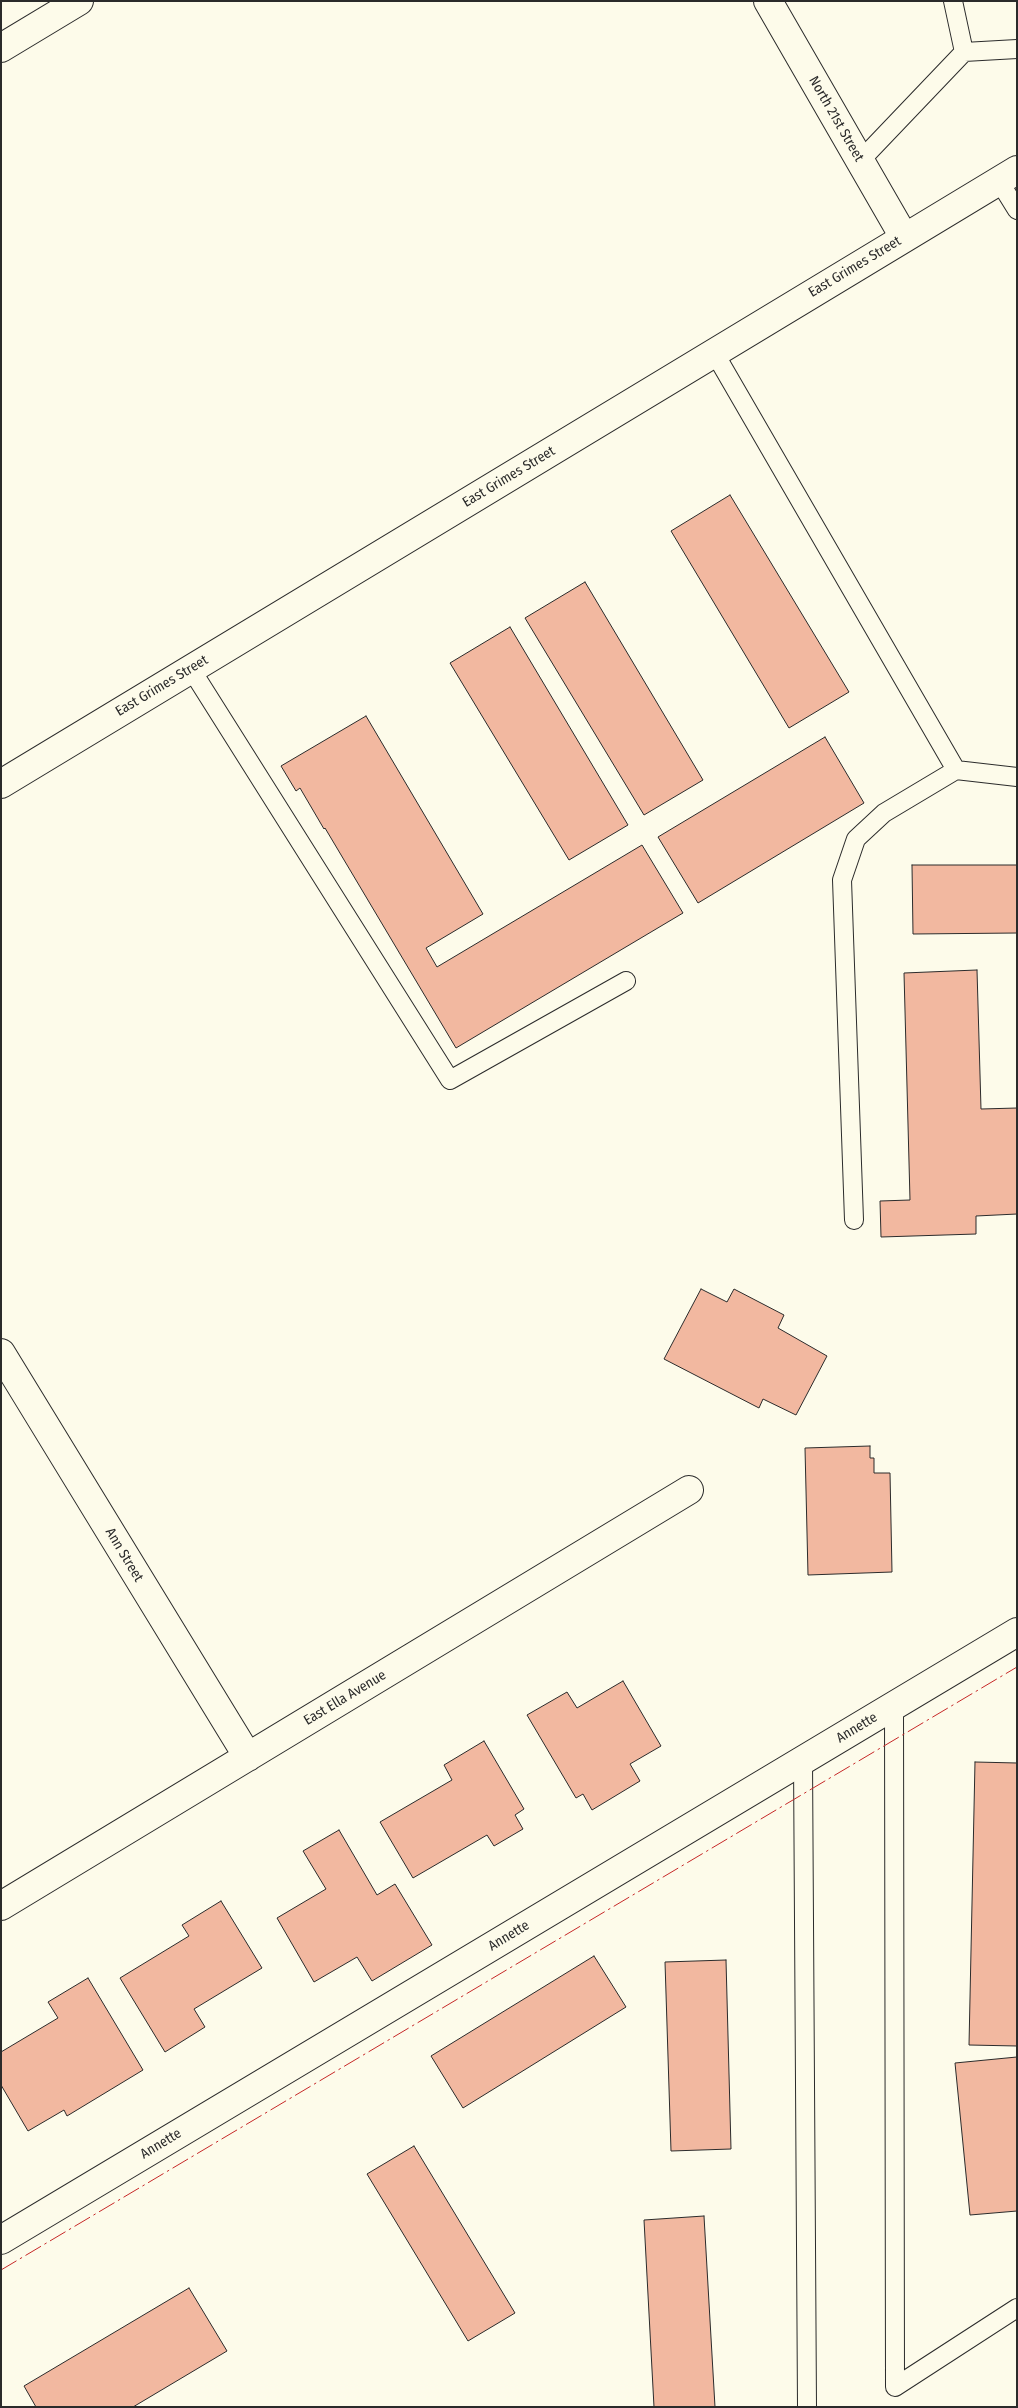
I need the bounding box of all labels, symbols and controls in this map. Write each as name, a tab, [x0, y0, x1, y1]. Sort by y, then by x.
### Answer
street label: North 21st Street	[805, 73, 867, 165]
street label: East Grimes Street	[806, 233, 904, 301]
street label: East Grimes Street	[460, 443, 558, 511]
street label: East Grimes Street	[113, 652, 211, 720]
street label: Ann Street	[101, 1525, 147, 1585]
street label: East Ella Avenue	[301, 1667, 389, 1729]
street label: Annette	[833, 1709, 881, 1747]
street label: Annette	[485, 1917, 533, 1955]
street label: Annette	[137, 2125, 185, 2163]

